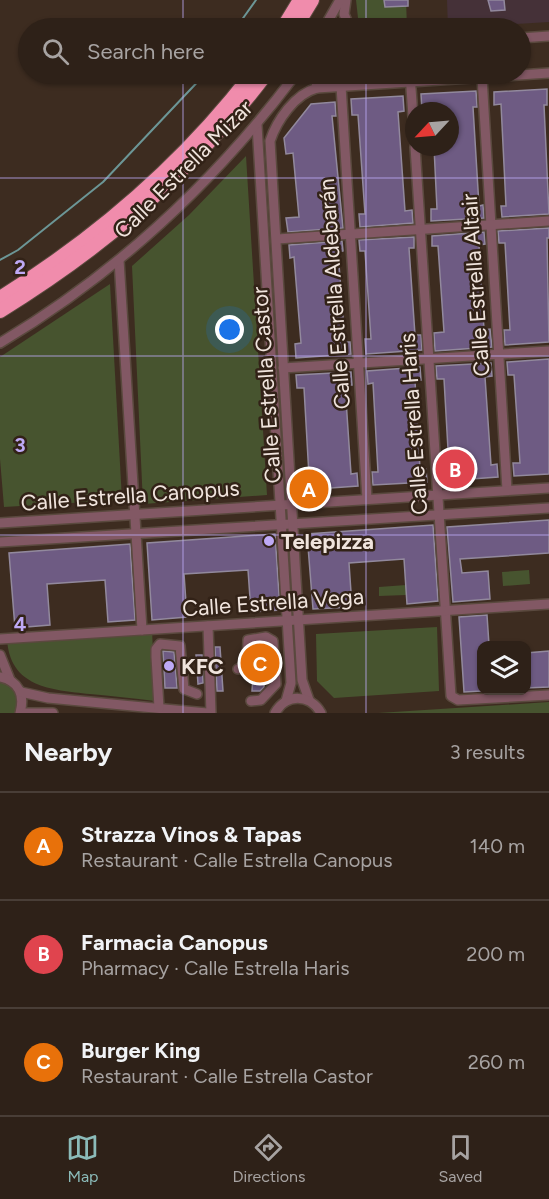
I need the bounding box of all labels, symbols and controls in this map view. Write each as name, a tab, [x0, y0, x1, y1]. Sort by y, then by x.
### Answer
search box	[18, 18, 531, 84]
icon: search	[39, 35, 72, 68]
text: Search here	[87, 38, 205, 65]
street label: Calle Estrella Mizar	[108, 94, 259, 244]
north arrow	[405, 102, 459, 156]
street label: Calle Estrella Aldebarán	[313, 178, 356, 410]
street label: Calle Estrella Altair	[456, 192, 495, 377]
text: 2	[14, 255, 26, 279]
street label: Calle Estrella Castor	[246, 285, 287, 484]
your location	[215, 315, 244, 344]
street label: Calle Estrella Haris	[394, 332, 433, 516]
text: 3	[14, 433, 26, 457]
pin: B	[436, 446, 474, 492]
pin: A	[290, 466, 328, 512]
street label: Calle Estrella Canopus	[20, 474, 240, 517]
place label: Telepizza	[281, 528, 374, 555]
marker: Telepizza	[262, 534, 276, 548]
street label: Calle Estrella Vega	[181, 583, 365, 622]
text: 4	[14, 612, 27, 636]
pin: C	[240, 640, 280, 686]
map controls	[477, 641, 531, 695]
button: layers	[477, 641, 531, 695]
place label: KFC	[181, 653, 224, 680]
marker: KFC	[162, 659, 176, 673]
text: Nearby	[24, 736, 112, 768]
text: 3 results	[450, 740, 525, 764]
text: Strazza Vinos & Tapas	[81, 821, 301, 848]
text: A	[36, 834, 51, 858]
text: 140 m	[470, 834, 525, 858]
text: Restaurant · Calle Estrella Canopus	[81, 848, 393, 872]
text: Farmacia Canopus	[81, 929, 268, 956]
text: B	[37, 942, 50, 966]
text: 200 m	[466, 942, 525, 966]
text: Pharmacy · Calle Estrella Haris	[81, 956, 350, 980]
text: Burger King	[81, 1037, 200, 1064]
text: C	[36, 1050, 51, 1074]
text: 260 m	[468, 1050, 525, 1074]
text: Restaurant · Calle Estrella Castor	[81, 1064, 373, 1088]
tab: Map	[66, 1131, 99, 1186]
tab: Directions	[232, 1131, 305, 1186]
tab: Saved	[438, 1131, 483, 1186]

